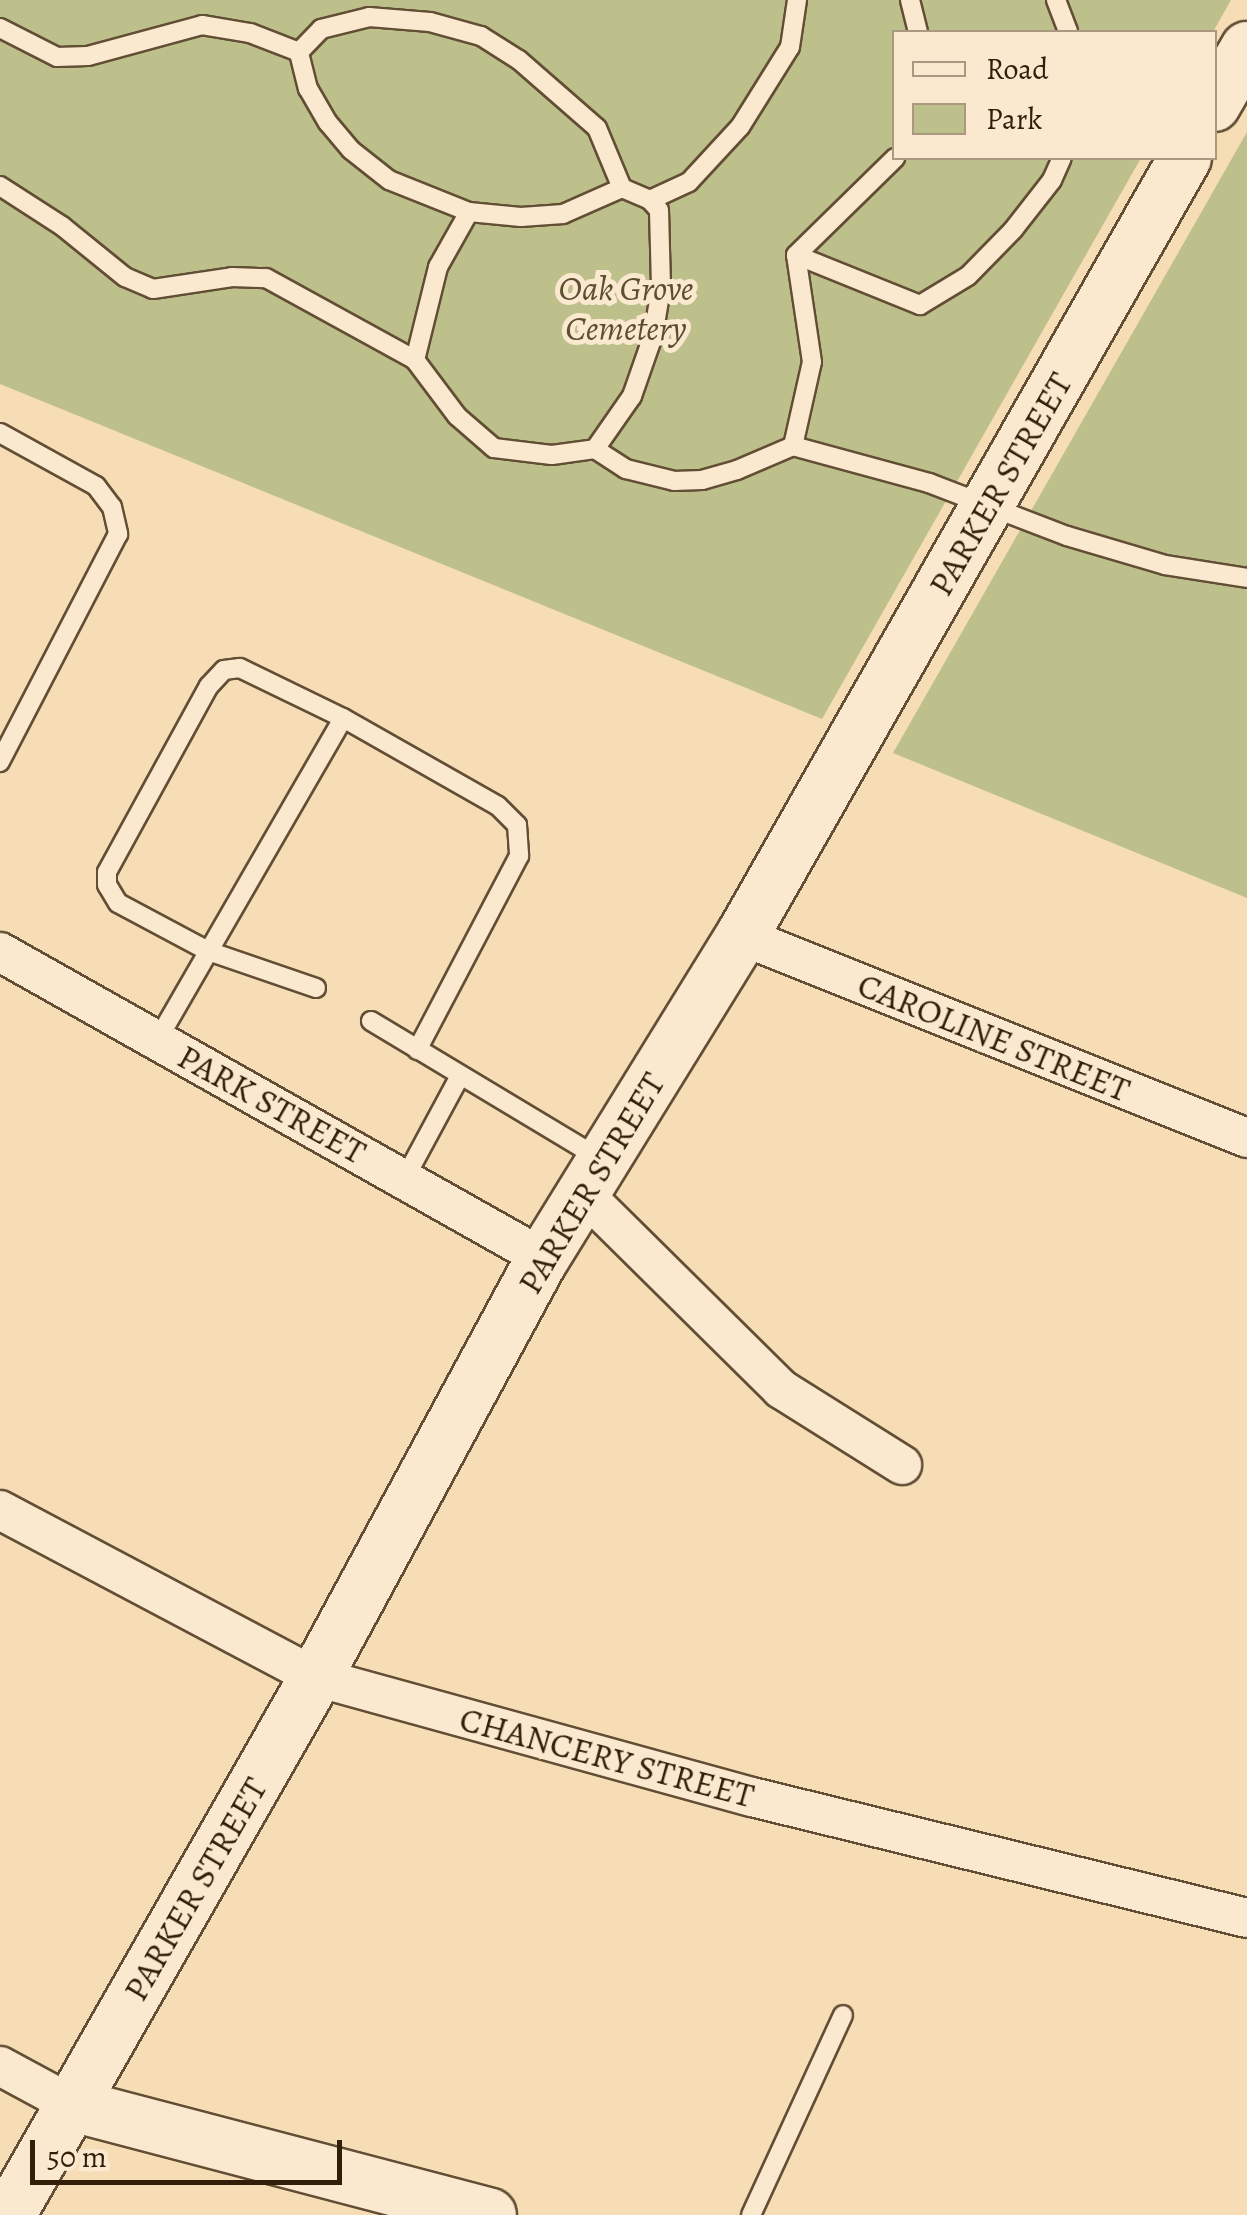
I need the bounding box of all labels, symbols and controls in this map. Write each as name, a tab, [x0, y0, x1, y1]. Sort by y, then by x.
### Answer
legend	[892, 30, 1217, 160]
text: Road	[986, 49, 1048, 89]
text: Park	[986, 99, 1042, 139]
park label: Oak Grove Cemetery	[559, 267, 693, 349]
street label: PARKER STREET	[919, 365, 1081, 603]
street label: CAROLINE STREET	[852, 963, 1136, 1111]
street label: PARK STREET	[171, 1035, 373, 1173]
street label: PARKER STREET	[508, 1065, 674, 1301]
street label: CHANCERY STREET	[455, 1698, 759, 1816]
street label: PARKER STREET	[114, 1770, 276, 2008]
scale bar	[35, 2120, 348, 2182]
text: 50 m	[47, 2137, 107, 2177]

